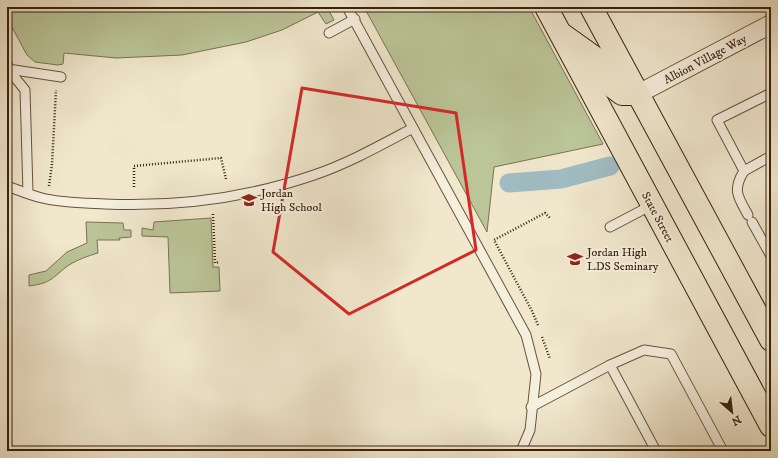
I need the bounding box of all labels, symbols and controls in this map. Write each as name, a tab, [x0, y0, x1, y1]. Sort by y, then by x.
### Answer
street label: Albion Village Way	[661, 31, 750, 88]
place label: Jordan High School	[260, 186, 322, 215]
street label: State Street	[638, 189, 677, 245]
school or university icon: Jordan High School	[240, 191, 258, 209]
place label: Jordan High LDS Seminary	[586, 245, 659, 274]
school or university icon: Jordan High LDS Seminary	[566, 250, 584, 268]
north arrow	[712, 392, 752, 432]
text: N	[729, 412, 743, 428]

